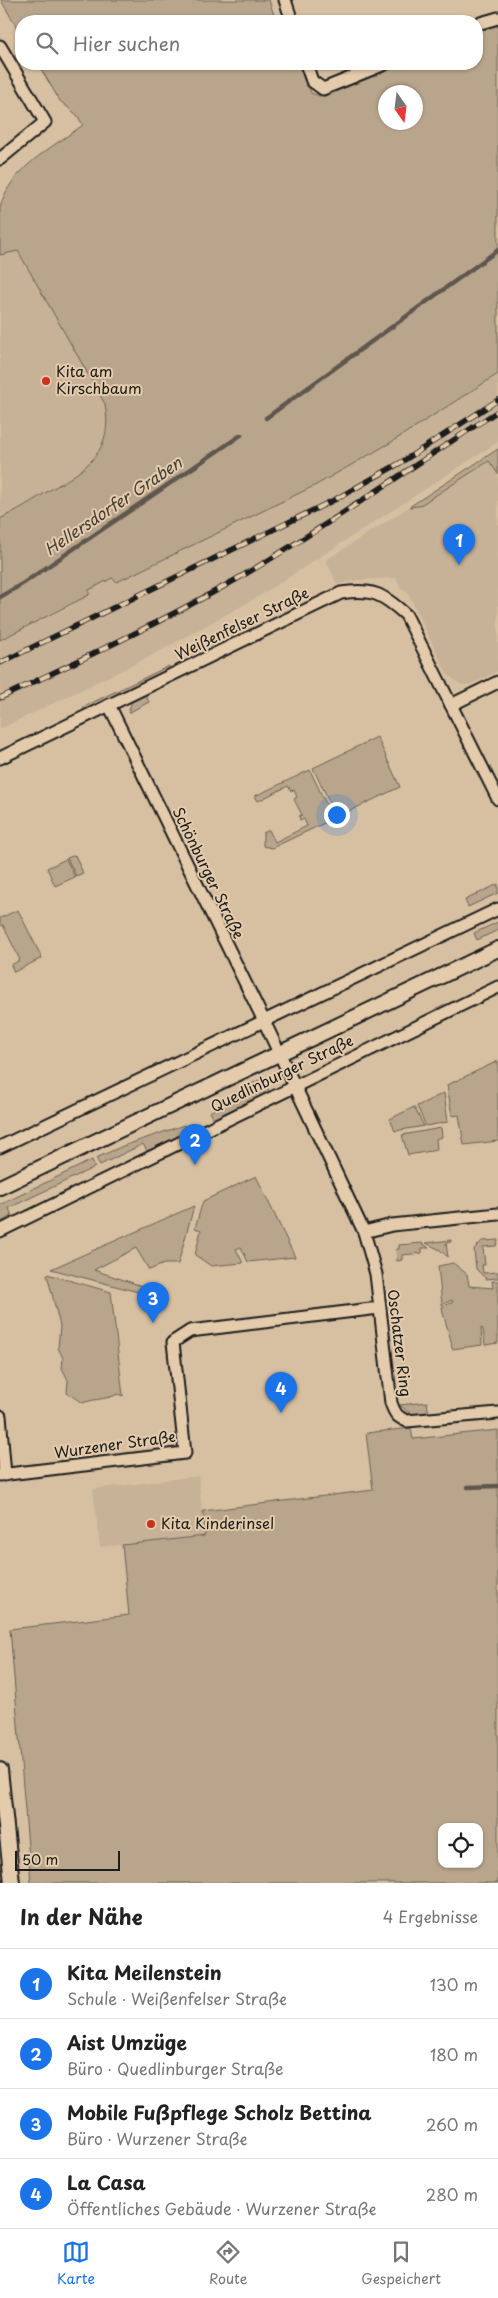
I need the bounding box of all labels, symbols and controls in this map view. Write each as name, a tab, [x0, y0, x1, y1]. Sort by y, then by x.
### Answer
search box	[15, 15, 483, 70]
icon: search	[33, 29, 61, 57]
text: Hier suchen	[73, 29, 180, 57]
north arrow	[378, 85, 423, 130]
place label: Kita am Kirschbaum	[56, 359, 142, 399]
marker: Kita am Kirschbaum	[40, 375, 52, 387]
water label: Hellersdorfer Graben	[39, 449, 187, 560]
pin: 1	[443, 524, 475, 565]
street label: Weißenfelser Straße	[171, 580, 312, 665]
your location	[324, 802, 350, 828]
street label: Schönburger Straße	[167, 803, 251, 942]
street label: Quedlinburger Straße	[206, 1028, 357, 1117]
pin: 2	[179, 1124, 211, 1165]
pin: 3	[137, 1282, 169, 1323]
street label: Oschatzer Ring	[382, 1288, 418, 1398]
pin: 4	[265, 1372, 297, 1413]
street label: Wurzener Straße	[53, 1424, 177, 1463]
place label: Kita Kinderinsel	[161, 1511, 274, 1534]
marker: Kita Kinderinsel	[145, 1518, 157, 1530]
map controls	[438, 1823, 483, 1868]
button: locate	[438, 1823, 483, 1868]
scale bar	[15, 1848, 120, 1871]
text: 50 m	[22, 1849, 58, 1870]
text: In der Nähe	[20, 1900, 142, 1932]
text: 4 Ergebnisse	[383, 1904, 478, 1928]
text: Kita Meilenstein	[67, 1958, 222, 1986]
text: 1	[32, 1972, 40, 1996]
text: 130 m	[430, 1972, 478, 1996]
text: Schule · Weißenfelser Straße	[67, 1986, 287, 2010]
text: Aist Umzüge	[67, 2028, 187, 2056]
text: 2	[30, 2042, 42, 2066]
text: 180 m	[430, 2042, 478, 2066]
text: Büro · Quedlinburger Straße	[67, 2056, 284, 2080]
text: Mobile Fußpflege Scholz Bettina	[67, 2098, 372, 2126]
text: 3	[31, 2112, 41, 2136]
text: 260 m	[426, 2112, 478, 2136]
text: Büro · Wurzener Straße	[67, 2126, 247, 2150]
text: La Casa	[67, 2168, 146, 2196]
text: 4	[31, 2182, 41, 2206]
text: 280 m	[426, 2182, 478, 2206]
text: Öffentliches Gebäude · Wurzener Straße	[67, 2196, 376, 2220]
tab: Karte	[57, 2238, 95, 2289]
tab: Route	[209, 2238, 247, 2289]
tab: Gespeichert	[361, 2238, 441, 2289]

